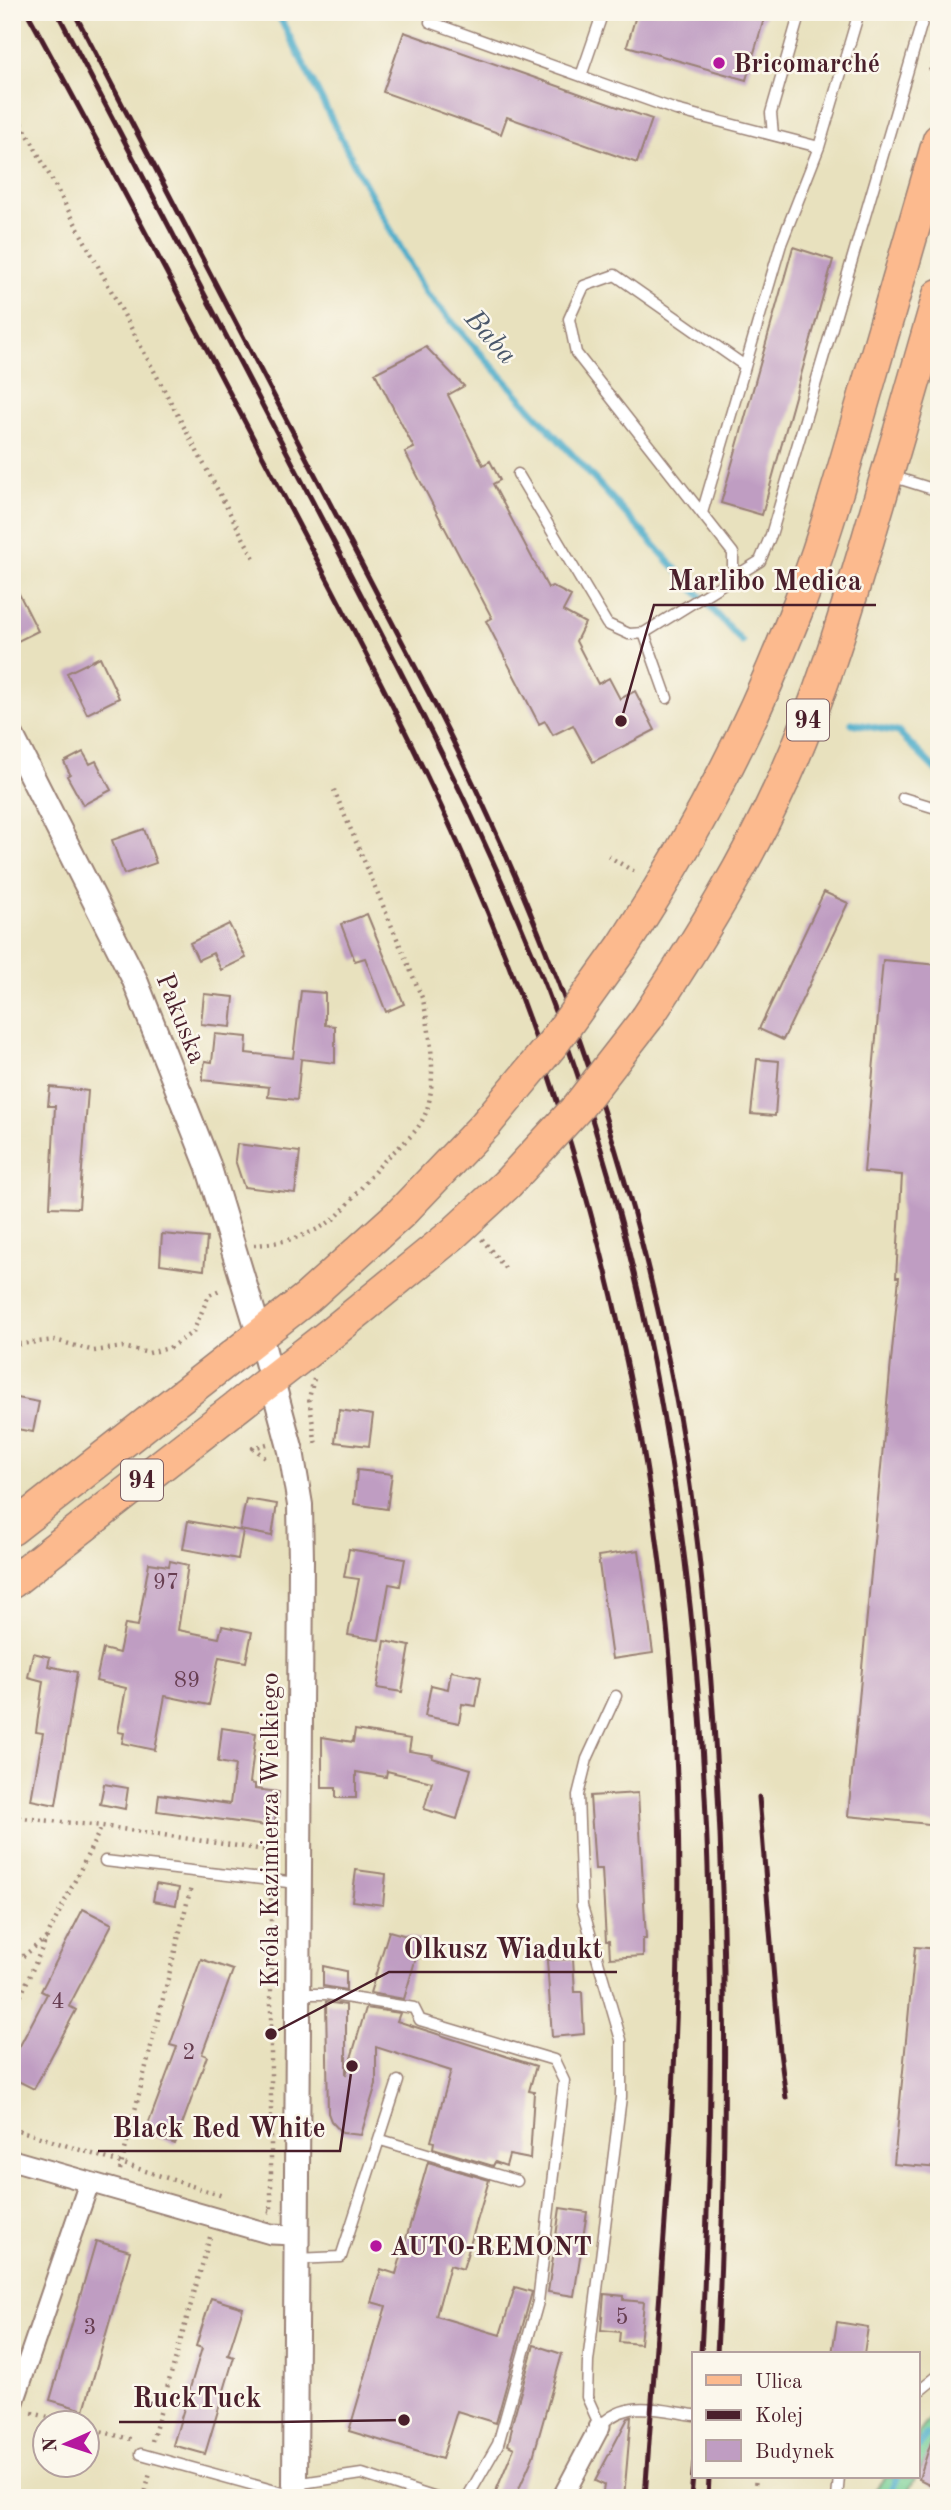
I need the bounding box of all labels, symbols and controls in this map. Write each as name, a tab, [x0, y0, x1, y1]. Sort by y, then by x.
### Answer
place label: Bricomarché	[733, 52, 880, 78]
marker: Bricomarché	[711, 55, 727, 71]
water label: Baba	[458, 305, 521, 371]
callout: Marlibo Medica	[654, 556, 876, 605]
text: Marlibo Medica	[668, 569, 862, 597]
road number: 94	[787, 700, 829, 740]
street label: Pakuska	[150, 970, 210, 1068]
road number: 94	[121, 1460, 163, 1500]
house number: 97	[153, 1571, 179, 1594]
house number: 89	[174, 1669, 200, 1692]
street label: Króla Kazimierza Wielkiego	[258, 1672, 284, 1988]
callout: Olkusz Wiadukt	[389, 1923, 617, 1972]
text: Olkusz Wiadukt	[403, 1937, 603, 1965]
house number: 4	[51, 1990, 65, 2013]
house number: 2	[182, 2041, 196, 2064]
callout: Black Red White	[98, 2102, 340, 2151]
text: Black Red White	[112, 2116, 326, 2144]
place label: AUTO-REMONT	[390, 2235, 592, 2261]
marker: AUTO-REMONT	[368, 2238, 384, 2254]
house number: 5	[615, 2306, 629, 2329]
house number: 3	[83, 2316, 97, 2339]
legend	[692, 2352, 920, 2478]
text: Ulica	[755, 2372, 802, 2393]
callout: RuckTuck	[119, 2373, 276, 2422]
text: RuckTuck	[133, 2386, 262, 2414]
text: Kolej	[755, 2406, 803, 2427]
north arrow	[32, 2408, 102, 2478]
text: N	[42, 2437, 61, 2453]
text: Budynek	[755, 2442, 835, 2463]

